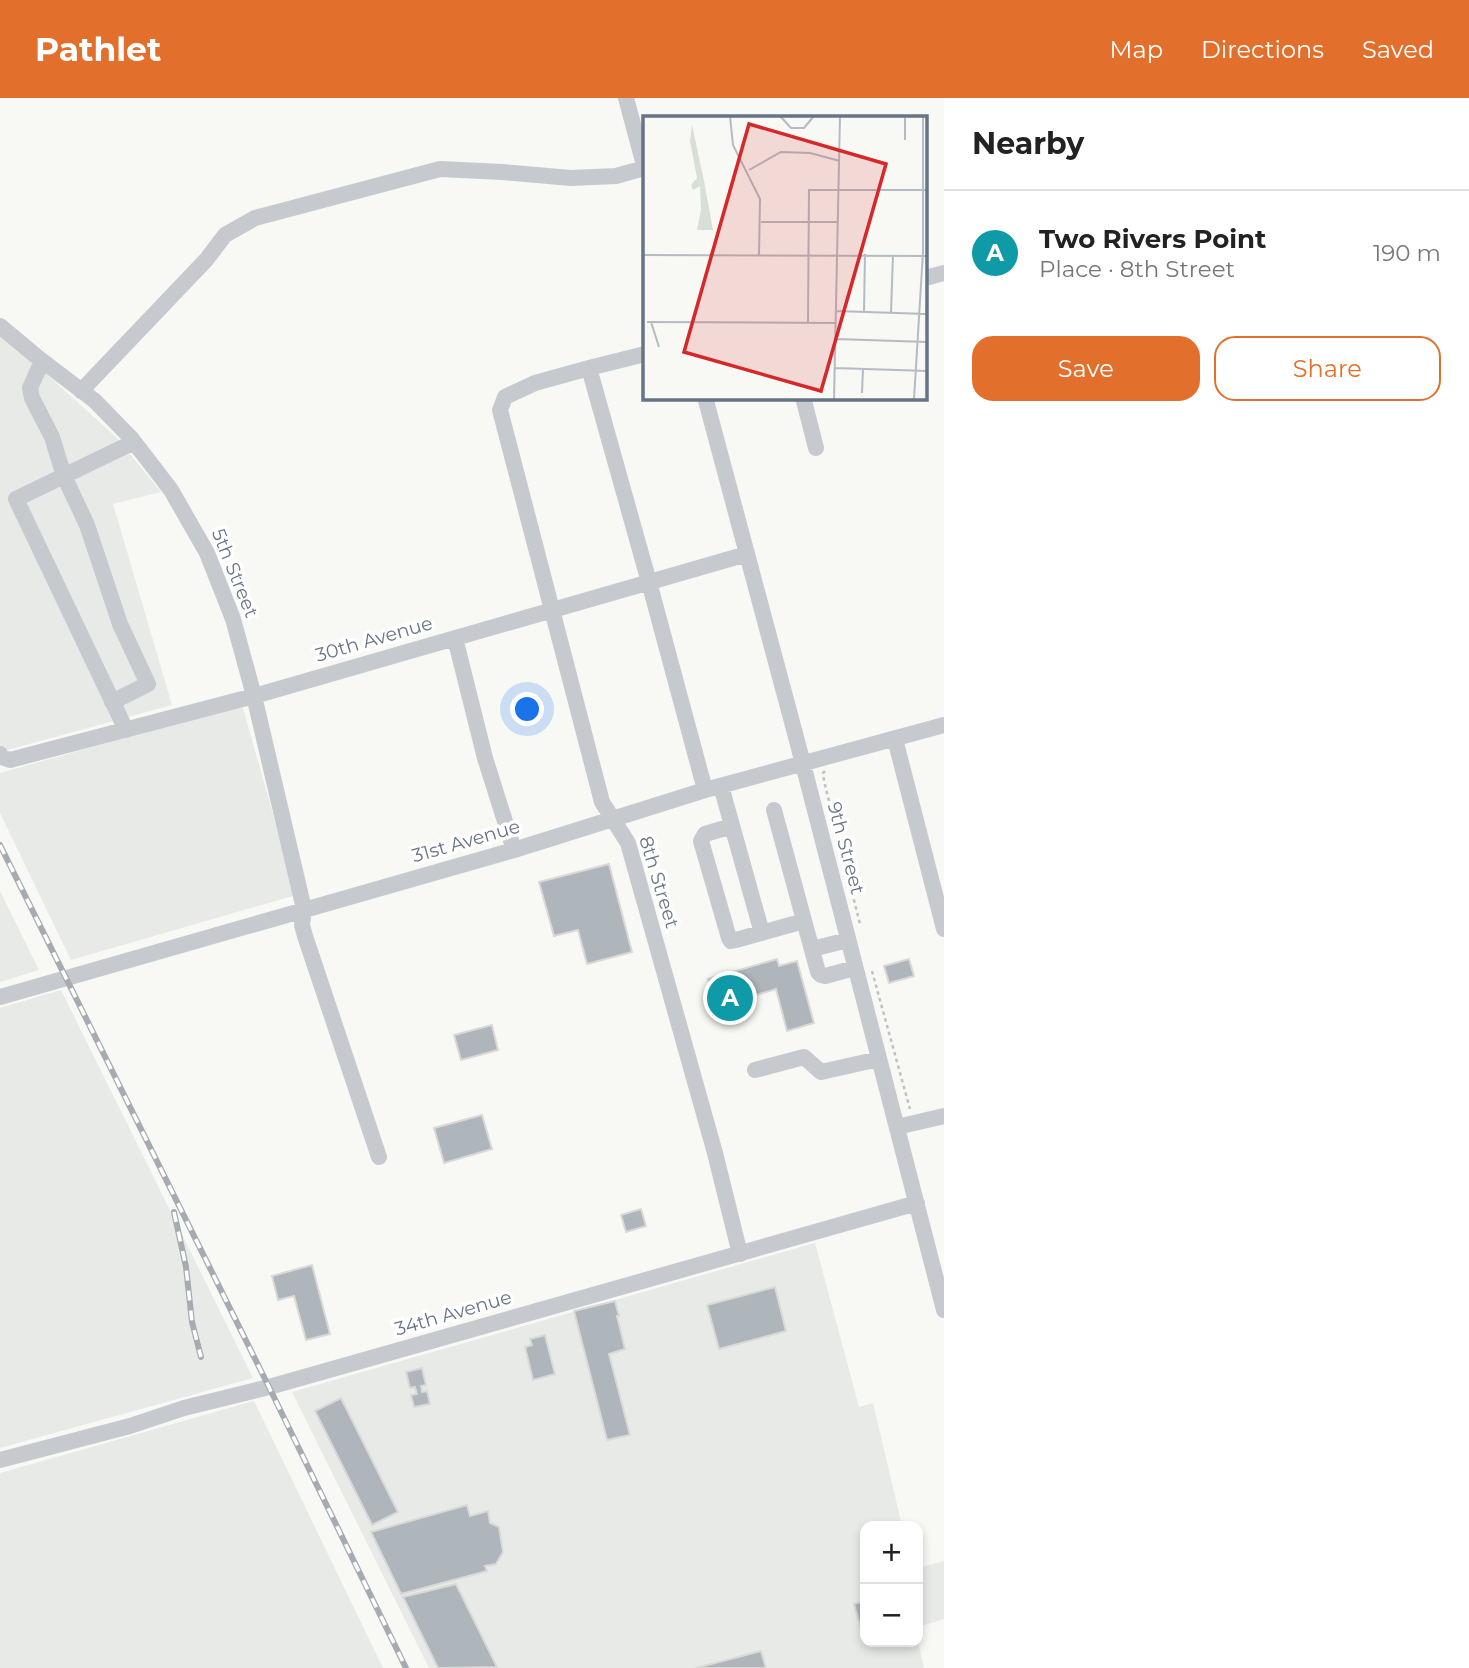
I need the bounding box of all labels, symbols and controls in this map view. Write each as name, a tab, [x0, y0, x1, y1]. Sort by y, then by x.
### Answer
text: Pathlet	[35, 29, 161, 69]
text: Map	[1110, 35, 1163, 64]
text: Directions	[1201, 35, 1324, 64]
text: Saved	[1362, 35, 1434, 64]
inset map	[643, 116, 926, 399]
text: Nearby	[972, 125, 1084, 162]
text: Two Rivers Point	[1039, 223, 1266, 255]
text: A	[986, 239, 1004, 267]
text: 190 m	[1373, 239, 1441, 267]
text: Place · 8th Street	[1039, 255, 1235, 283]
button: Save	[972, 336, 1200, 401]
button: Share	[1214, 336, 1441, 401]
street label: 5th Street	[207, 525, 263, 621]
street label: 30th Avenue	[313, 611, 435, 667]
your location	[510, 692, 544, 726]
street label: 9th Street	[823, 799, 869, 897]
street label: 31st Avenue	[409, 815, 523, 867]
street label: 8th Street	[634, 833, 684, 931]
pin: A	[707, 972, 753, 1024]
street label: 34th Avenue	[392, 1285, 514, 1341]
map controls	[860, 1521, 923, 1647]
button: +	[860, 1521, 923, 1584]
button: −	[860, 1584, 923, 1647]

